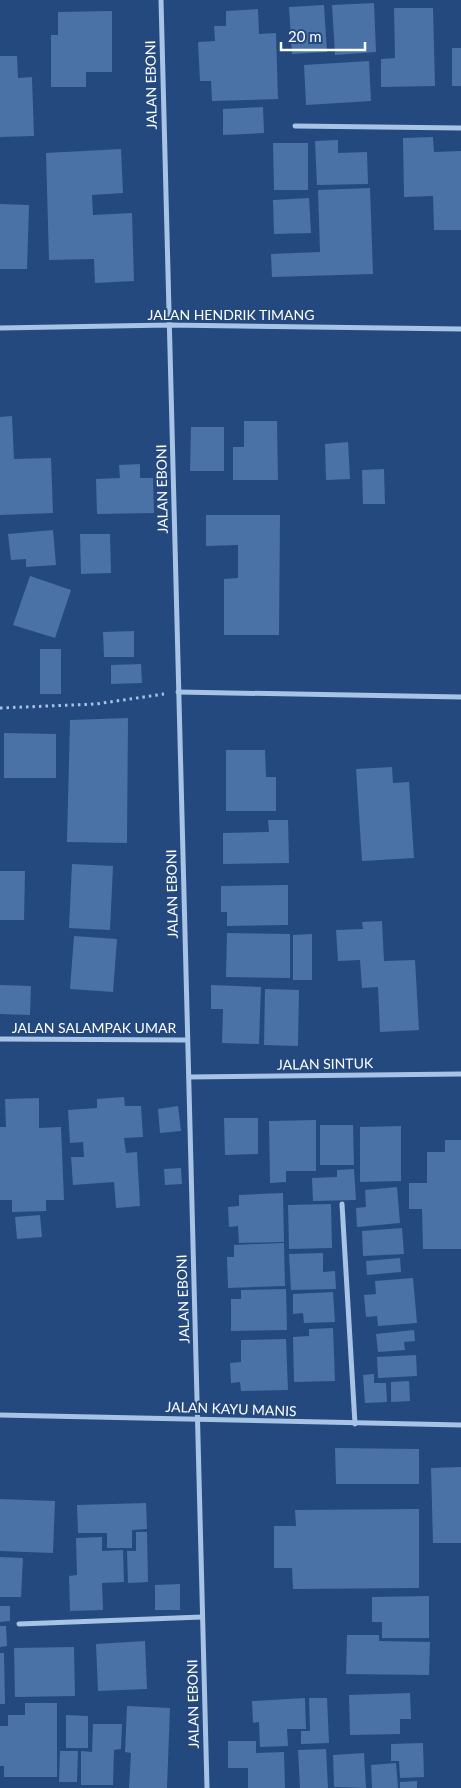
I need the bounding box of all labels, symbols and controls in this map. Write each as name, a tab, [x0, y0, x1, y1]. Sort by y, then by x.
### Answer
scale bar	[281, 20, 365, 52]
text: 20 m	[288, 27, 322, 45]
street label: JALAN EBONI	[141, 40, 160, 130]
street label: JALAN HENDRIK TIMANG	[147, 306, 315, 323]
street label: JALAN EBONI	[152, 444, 171, 534]
street label: JALAN EBONI	[162, 849, 181, 939]
street label: JALAN SALAMPAK UMAR	[12, 1019, 176, 1036]
street label: JALAN SINTUK	[277, 1054, 374, 1073]
street label: JALAN EBONI	[172, 1254, 193, 1344]
street label: JALAN KAYU MANIS	[165, 1398, 297, 1419]
street label: JALAN EBONI	[183, 1659, 202, 1749]

